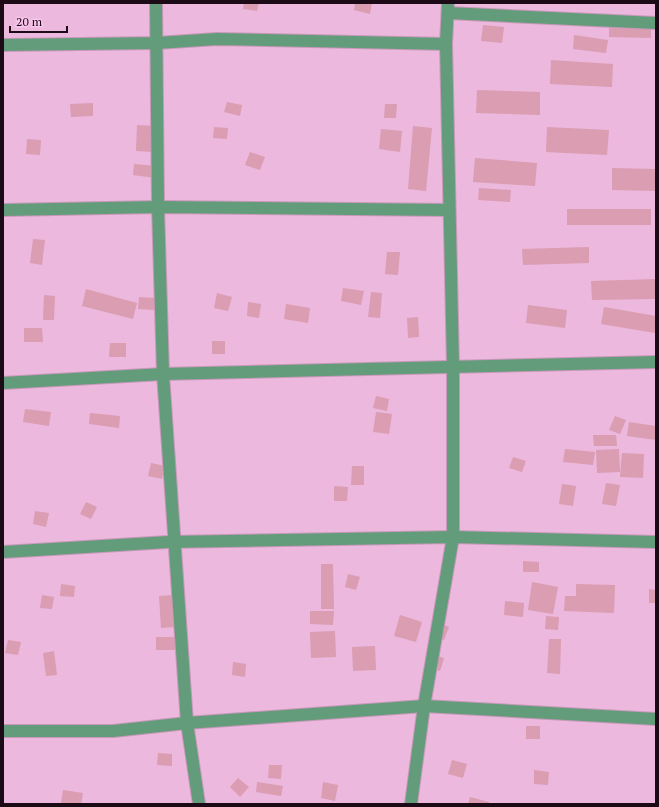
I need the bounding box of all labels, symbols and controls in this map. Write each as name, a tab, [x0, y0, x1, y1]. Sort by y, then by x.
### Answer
scale bar	[10, 8, 67, 34]
text: 20 m	[16, 14, 43, 29]

